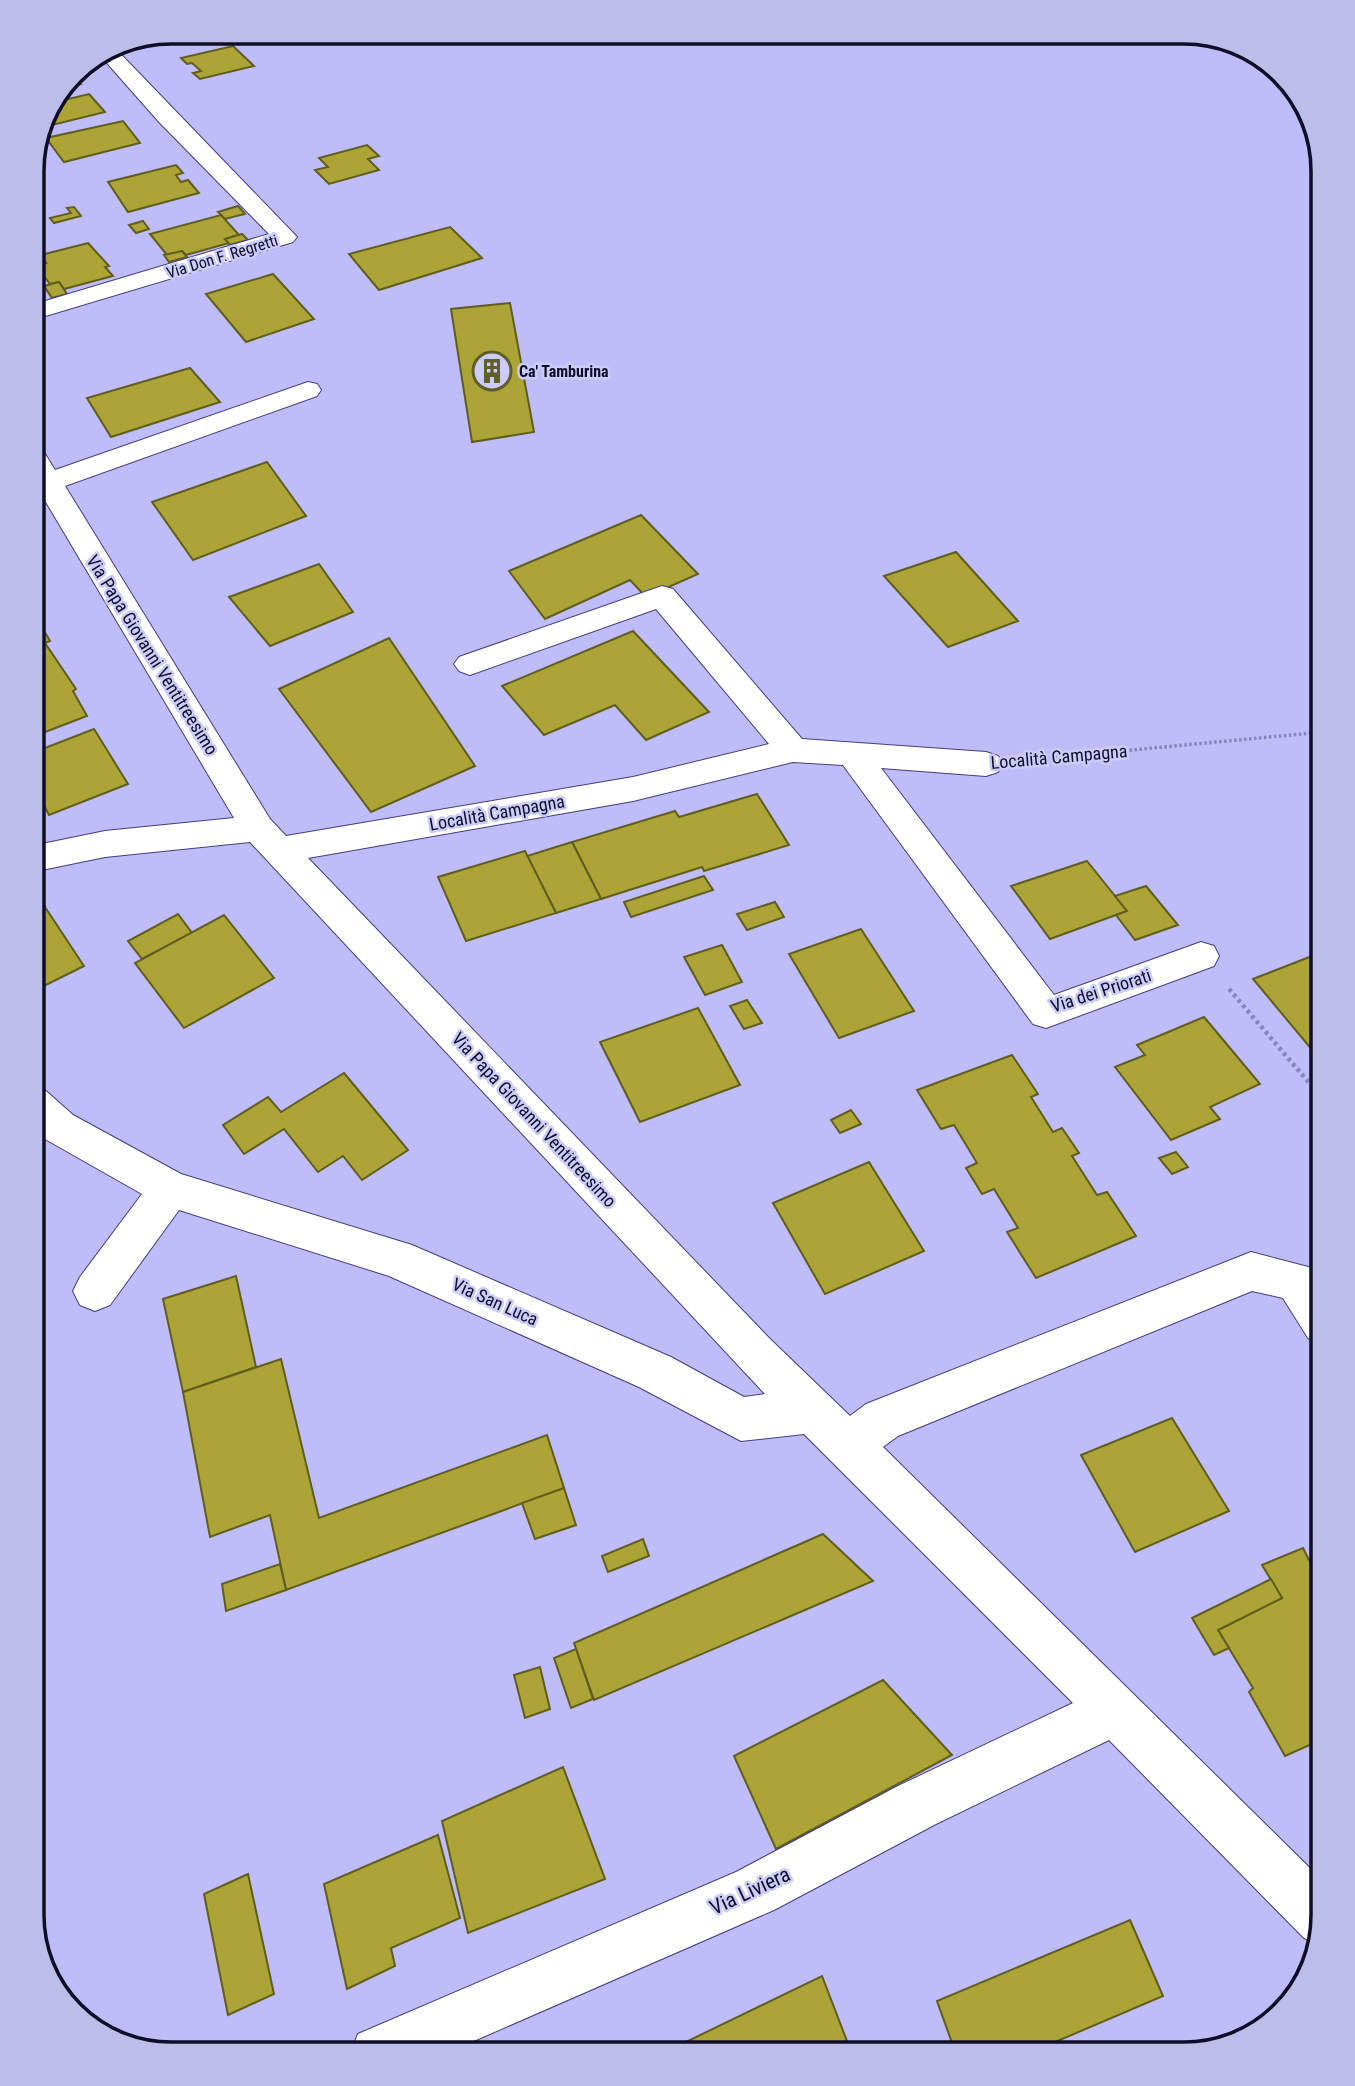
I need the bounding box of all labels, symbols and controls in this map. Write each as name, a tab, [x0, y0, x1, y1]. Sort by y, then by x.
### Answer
street label: Via Don F. Regretti	[164, 230, 280, 282]
building icon: Ca' Tamburina	[471, 350, 513, 392]
place label: Ca' Tamburina	[519, 362, 609, 381]
street label: Via Papa Giovanni Ventitreesimo	[82, 551, 223, 758]
street label: Località Campagna	[990, 740, 1128, 773]
street label: Località Campagna	[428, 790, 566, 835]
street label: Via dei Priorati	[1048, 964, 1154, 1017]
street label: Via Papa Giovanni Ventitreesimo	[448, 1028, 621, 1211]
street label: Via San Luca	[449, 1273, 541, 1330]
street label: Via Liviera	[706, 1862, 794, 1920]

